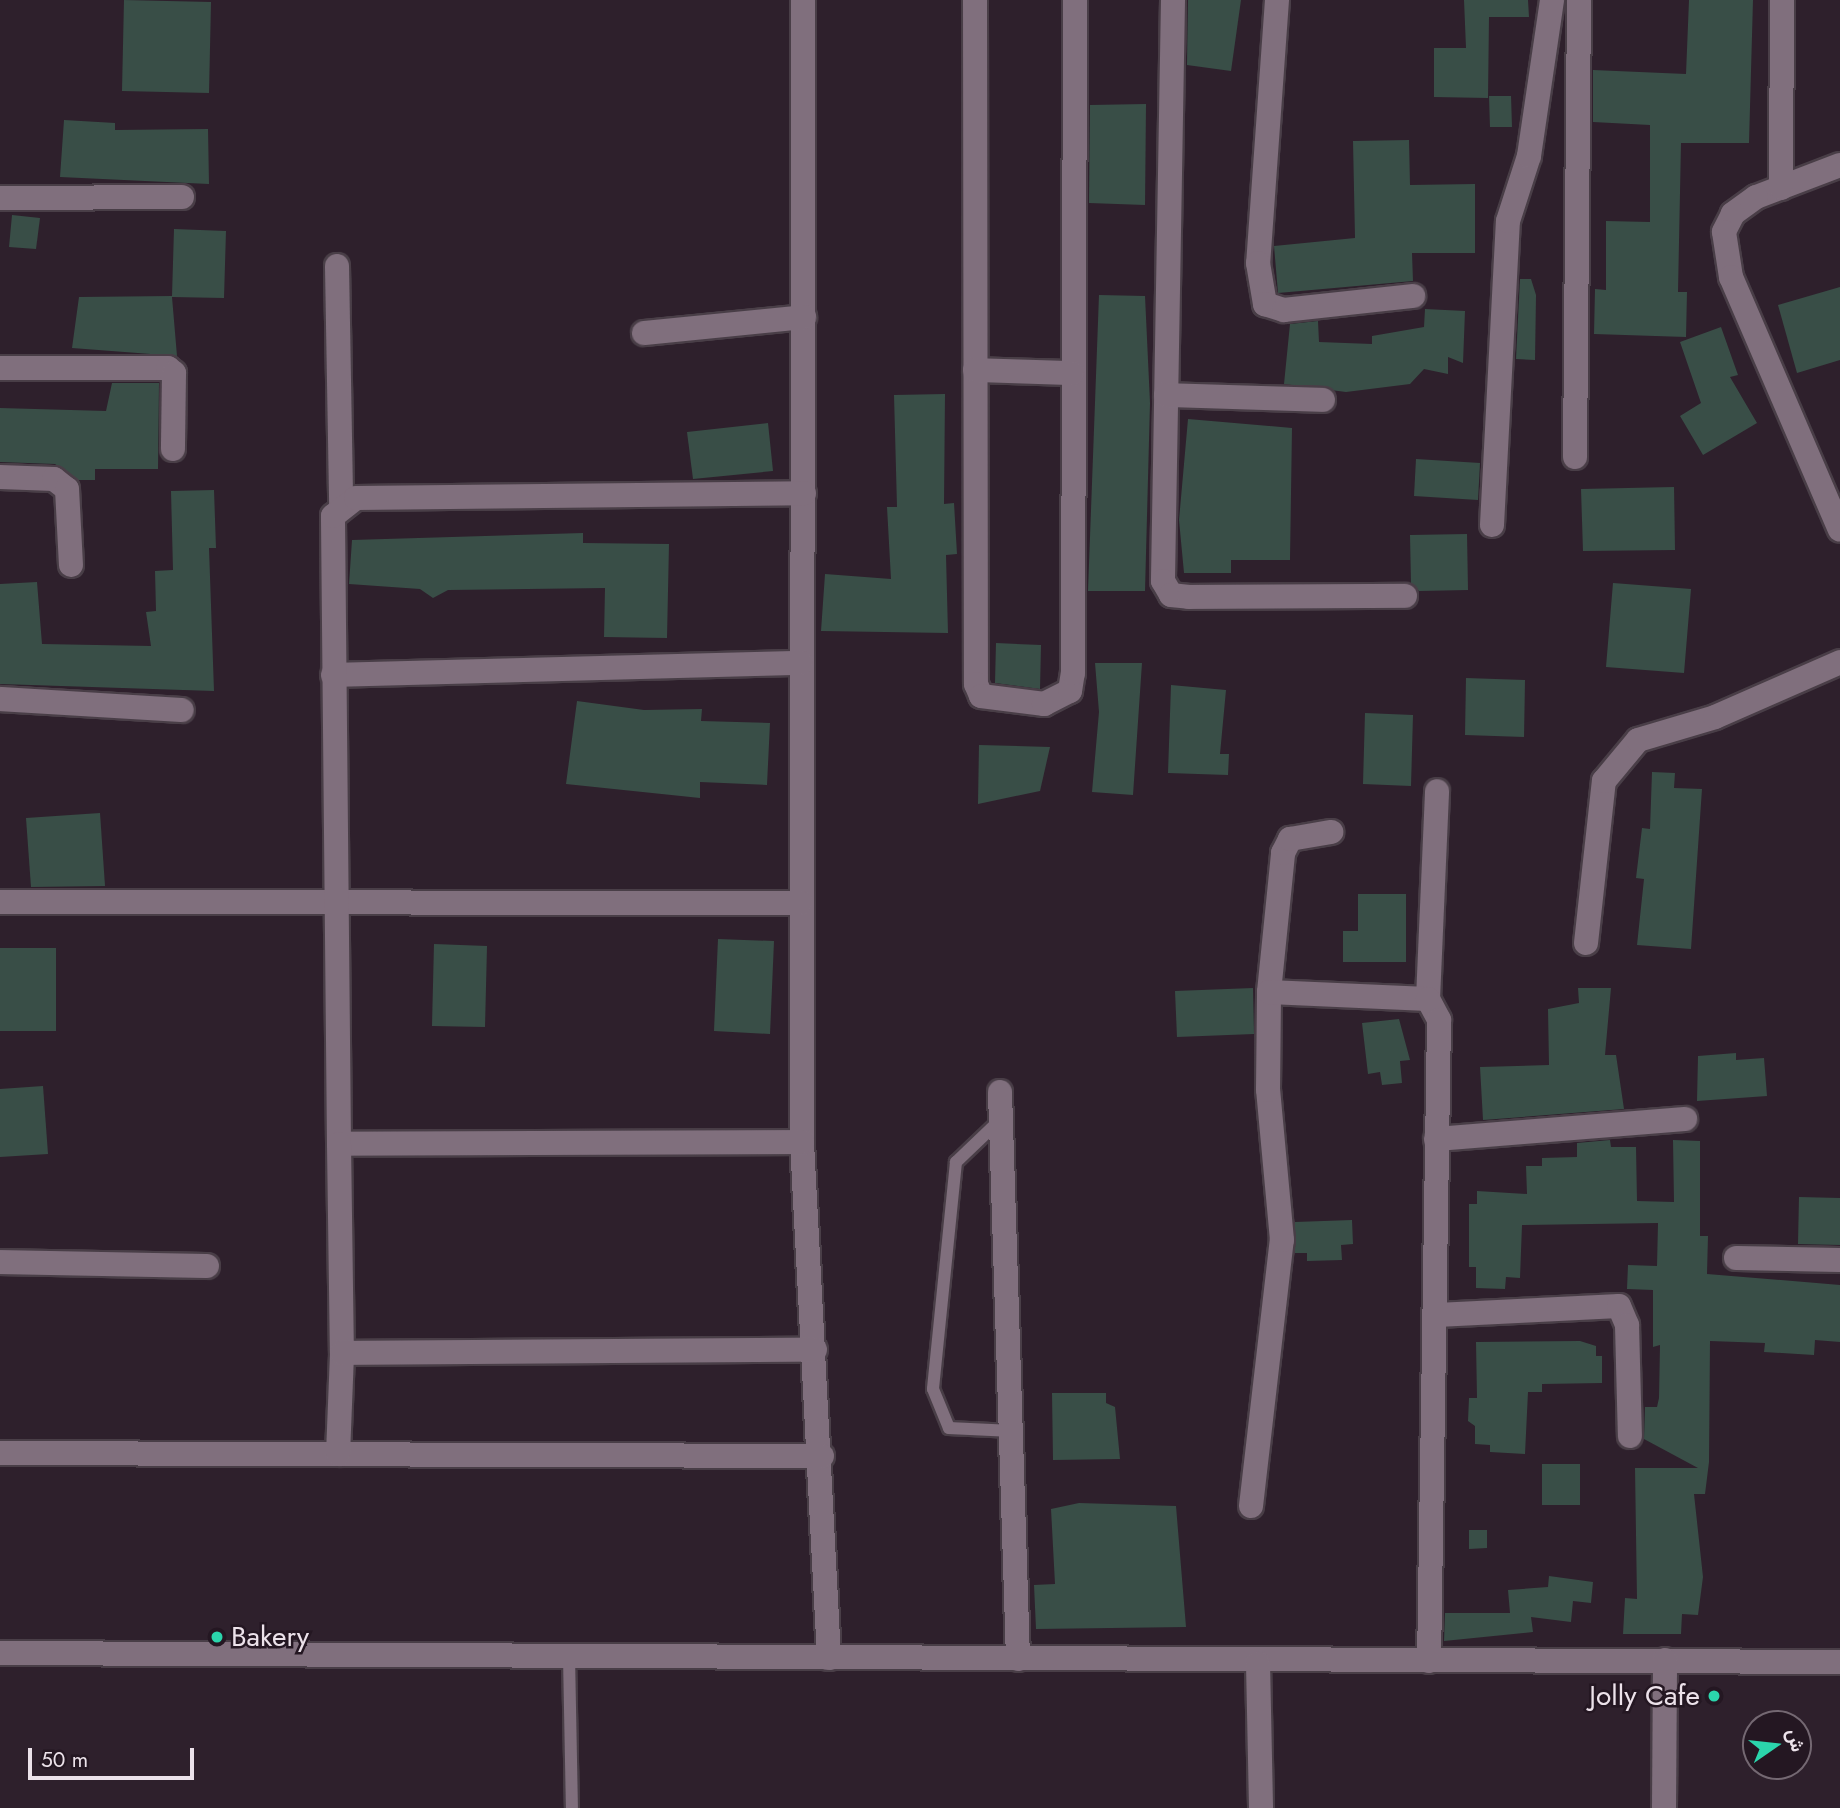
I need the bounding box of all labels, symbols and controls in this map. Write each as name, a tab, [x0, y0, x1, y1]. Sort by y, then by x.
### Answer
place label: Bakery	[231, 1620, 309, 1654]
marker: Bakery	[209, 1629, 225, 1645]
place label: Jolly Cafe	[1589, 1679, 1700, 1713]
marker: Jolly Cafe	[1706, 1688, 1722, 1704]
north arrow	[1742, 1710, 1812, 1780]
text: ش	[1780, 1726, 1812, 1755]
scale bar	[32, 1734, 198, 1778]
text: 50 m	[41, 1745, 88, 1775]

